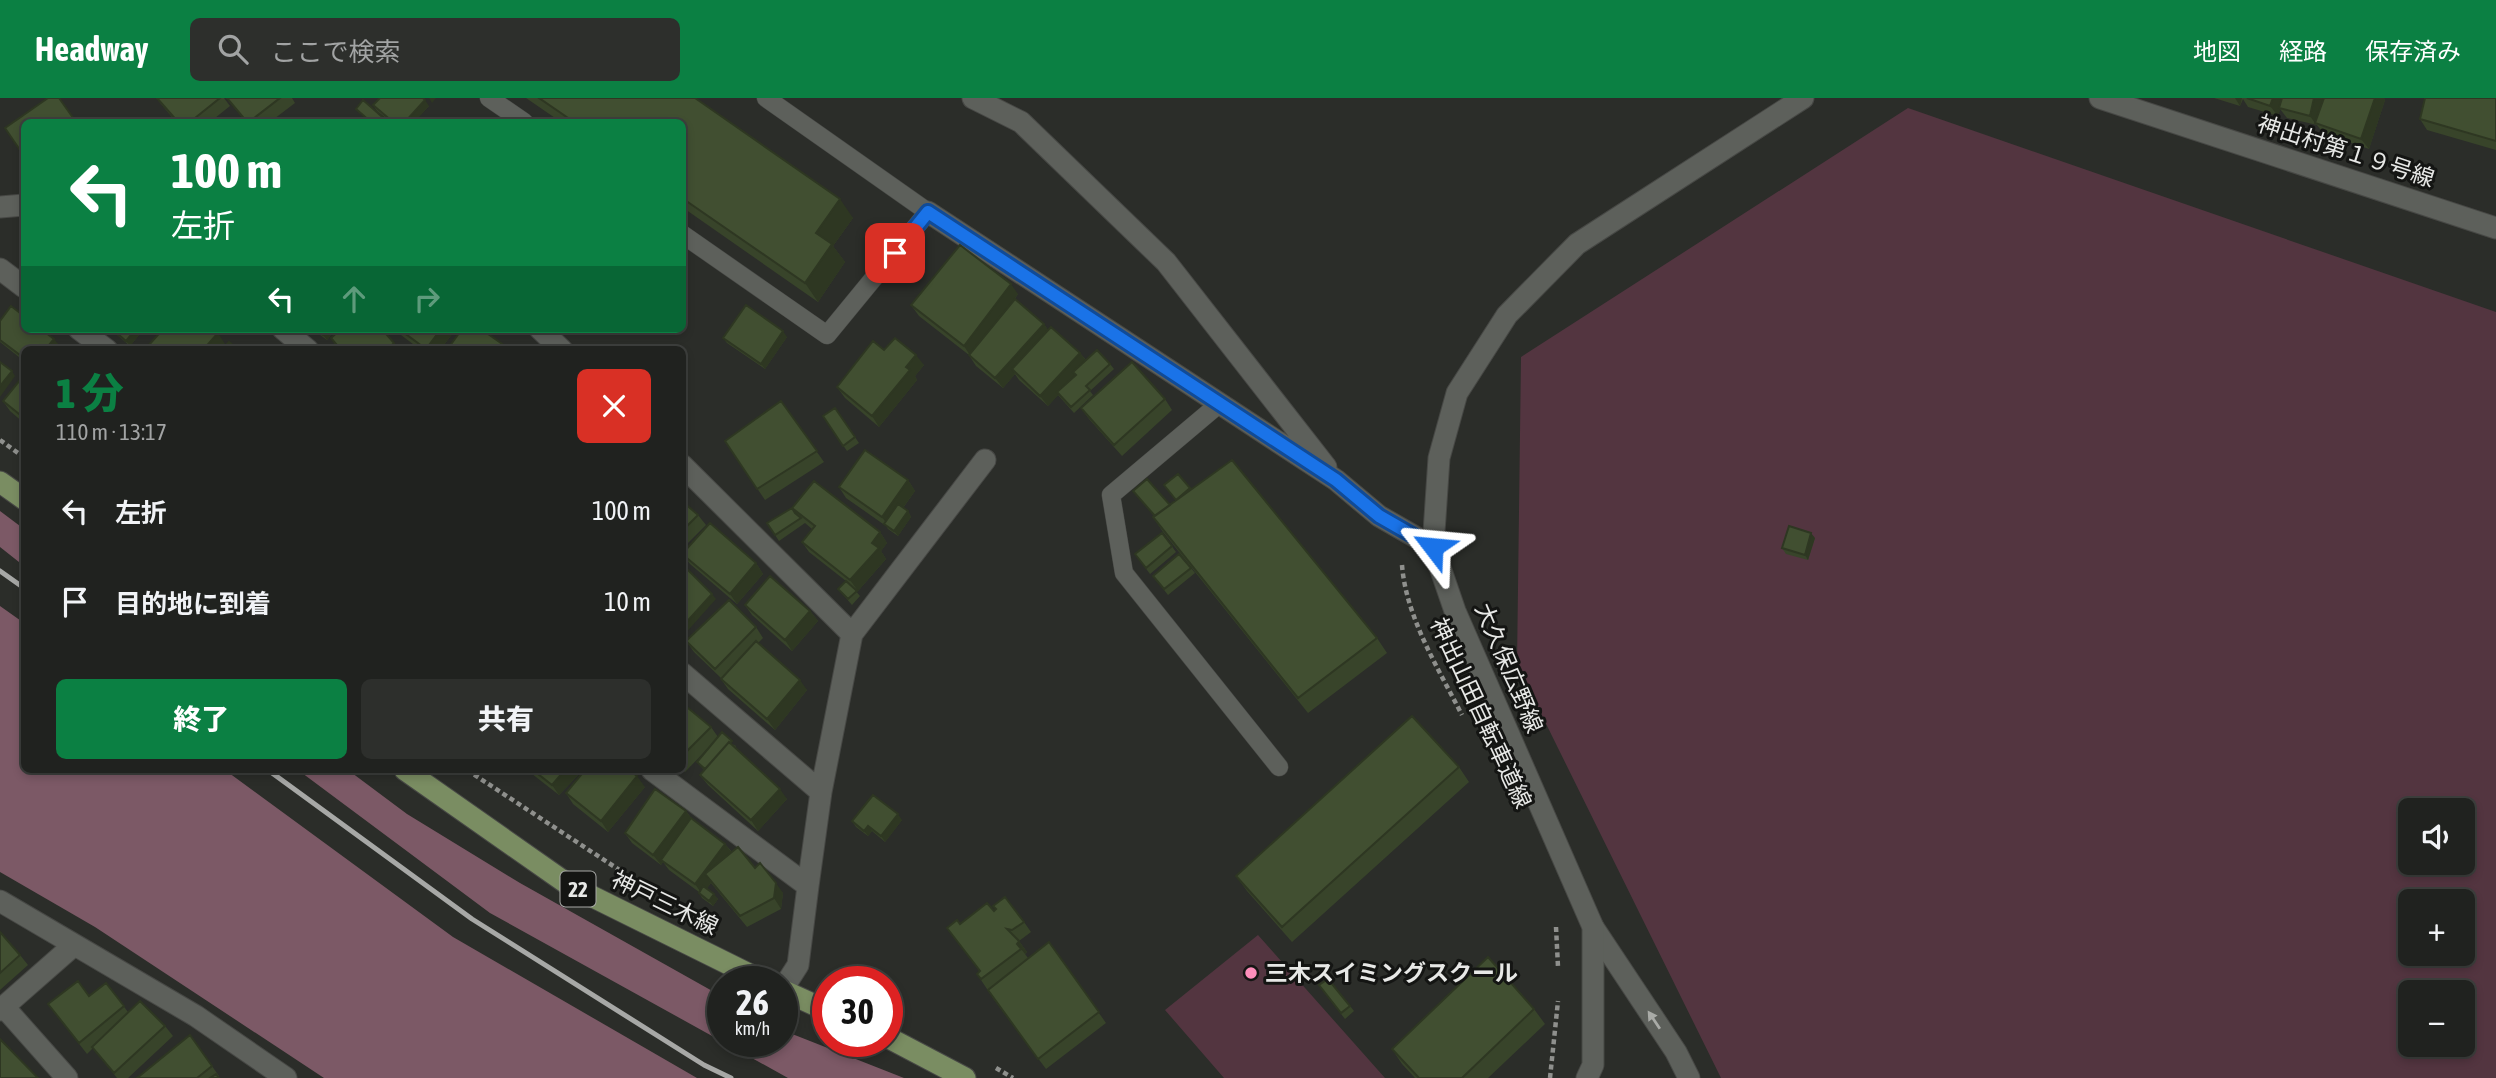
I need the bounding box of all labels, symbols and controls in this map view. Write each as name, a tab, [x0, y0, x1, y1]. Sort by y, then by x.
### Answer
search box	[190, 18, 680, 81]
text: Headway	[35, 30, 148, 68]
icon: search	[214, 30, 252, 68]
text: ここで検索	[270, 37, 400, 67]
text: 地図	[2193, 38, 2241, 65]
text: 経路	[2279, 38, 2327, 65]
text: 保存済み	[2365, 38, 2461, 65]
street label: 神出村第１９号線	[2254, 110, 2438, 192]
text: 100 m	[171, 142, 282, 198]
icon: left	[56, 147, 147, 238]
text: 左折	[171, 207, 235, 244]
pin	[865, 223, 925, 283]
icon: arrive	[876, 234, 914, 272]
icon: left	[262, 280, 300, 318]
icon: ahead	[335, 280, 373, 318]
icon: right	[408, 280, 446, 318]
text: 1 分	[56, 369, 124, 417]
button: close	[577, 369, 651, 443]
text: 110 m · 13:17	[56, 419, 167, 445]
icon: left	[56, 492, 94, 530]
text: 100 m	[592, 496, 651, 526]
text: 左折	[115, 498, 167, 528]
position arrow	[1396, 510, 1470, 584]
icon: arrive	[56, 583, 94, 621]
text: 10 m	[604, 587, 651, 617]
text: 目的地に到着	[115, 589, 271, 619]
street label: 大久保広野線	[1470, 599, 1548, 737]
street label: 神出山田自転車道線	[1425, 614, 1537, 812]
button: 終了	[56, 679, 347, 759]
button: 共有	[361, 679, 651, 759]
map controls	[2398, 798, 2475, 1057]
button: sound	[2398, 798, 2475, 875]
street label: 神戸三木線	[608, 866, 722, 940]
road number: 22	[560, 872, 596, 906]
button: +	[2398, 889, 2475, 966]
place label: 三木スイミングスクール	[1265, 960, 1518, 986]
marker: 三木スイミングスクール	[1243, 965, 1259, 981]
speed limit sign: 30	[812, 966, 903, 1057]
button: −	[2398, 980, 2475, 1057]
text: 26	[736, 982, 769, 1022]
one-way arrow	[1648, 1010, 1661, 1029]
text: km/h	[735, 1018, 770, 1039]

